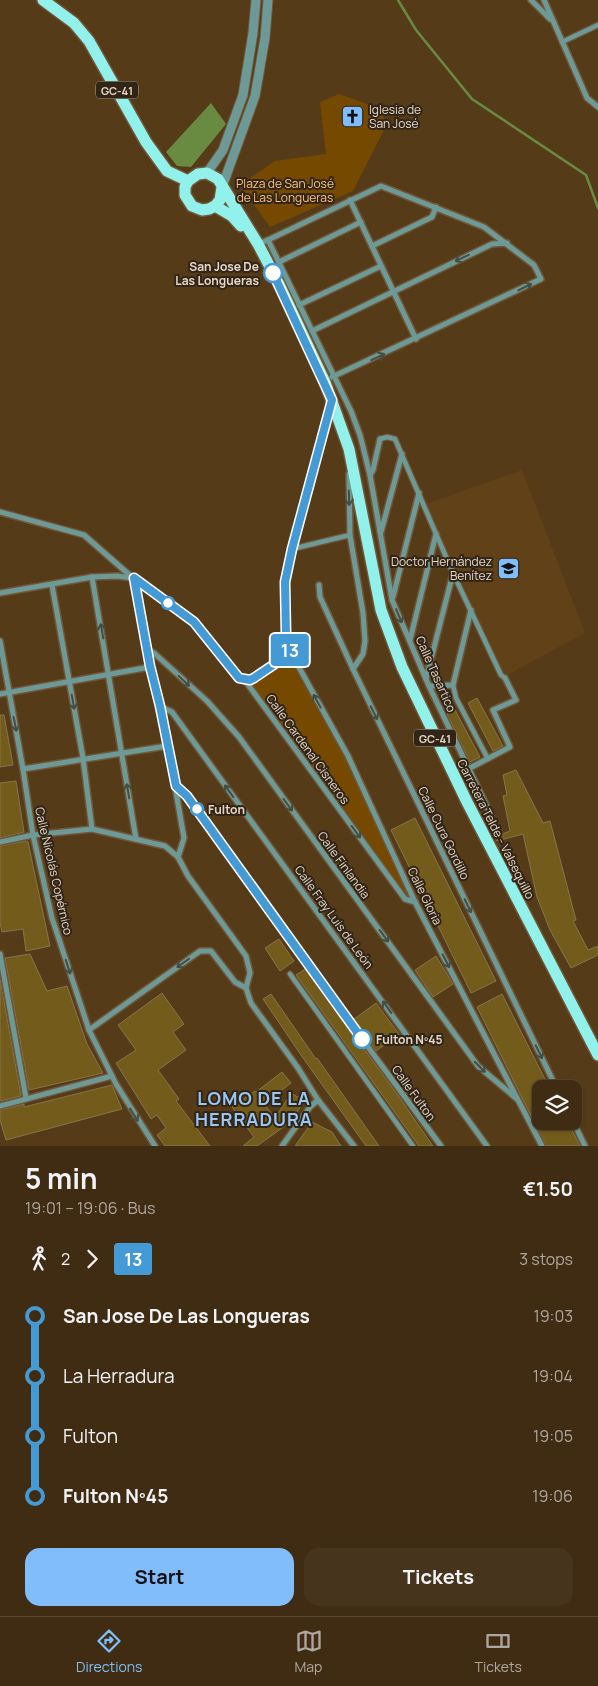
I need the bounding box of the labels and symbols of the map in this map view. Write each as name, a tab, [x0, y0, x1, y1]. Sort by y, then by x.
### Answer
road number: GC-41	[96, 82, 138, 98]
place label: Iglesia de San José	[369, 101, 421, 132]
church icon: Iglesia de San José	[341, 104, 365, 128]
park label: Plaza de San José de Las Longueras	[236, 175, 334, 206]
one-way arrow	[455, 253, 470, 263]
place label: San Jose De Las Longueras	[175, 258, 259, 289]
marker: San Jose De Las Longueras	[263, 263, 283, 283]
one-way arrow	[517, 282, 532, 291]
one-way arrow	[370, 351, 385, 361]
one-way arrow	[345, 490, 354, 506]
place label: Doctor Hernández Benítez	[391, 553, 492, 584]
school or university icon: Doctor Hernández Benítez	[496, 556, 520, 580]
unlabelled marker	[161, 596, 175, 610]
one-way arrow	[395, 608, 405, 623]
one-way arrow	[96, 623, 106, 639]
street label: Calle Tasartico	[412, 633, 460, 715]
line badge: 13	[268, 634, 312, 666]
one-way arrow	[178, 675, 191, 686]
street label: Calle Cardenal Cisneros	[262, 691, 354, 807]
one-way arrow	[69, 694, 79, 710]
one-way arrow	[312, 694, 322, 708]
one-way arrow	[370, 705, 380, 720]
one-way arrow	[10, 715, 20, 731]
road number: GC-41	[414, 730, 456, 746]
street label: Carretera Telde - Valsequillo	[453, 756, 539, 902]
one-way arrow	[123, 784, 133, 800]
street label: Calle Cura Gordillo	[414, 784, 474, 882]
one-way arrow	[224, 785, 235, 798]
one-way arrow	[283, 798, 294, 811]
place label: Fulton	[208, 801, 245, 818]
marker: Fulton	[190, 802, 204, 816]
street label: Calle Nicolás Copérnico	[31, 805, 77, 937]
one-way arrow	[350, 824, 361, 838]
street label: Calle Finlandia	[314, 828, 374, 902]
street label: Calle Fray Luis de León	[291, 862, 377, 972]
street label: Calle Gloria	[404, 864, 446, 928]
one-way arrow	[464, 898, 474, 913]
one-way arrow	[379, 929, 389, 943]
one-way arrow	[441, 953, 451, 968]
one-way arrow	[176, 958, 190, 968]
one-way arrow	[64, 959, 74, 975]
one-way arrow	[381, 1001, 392, 1015]
marker: Fulton Nº45	[352, 1029, 372, 1049]
place label: Fulton Nº45	[376, 1031, 443, 1048]
one-way arrow	[535, 1044, 545, 1059]
one-way arrow	[474, 1061, 486, 1073]
street label: Calle Fulton	[388, 1062, 440, 1124]
district label: LOMO DE LA HERRADURA	[195, 1086, 313, 1131]
one-way arrow	[130, 1108, 140, 1122]

